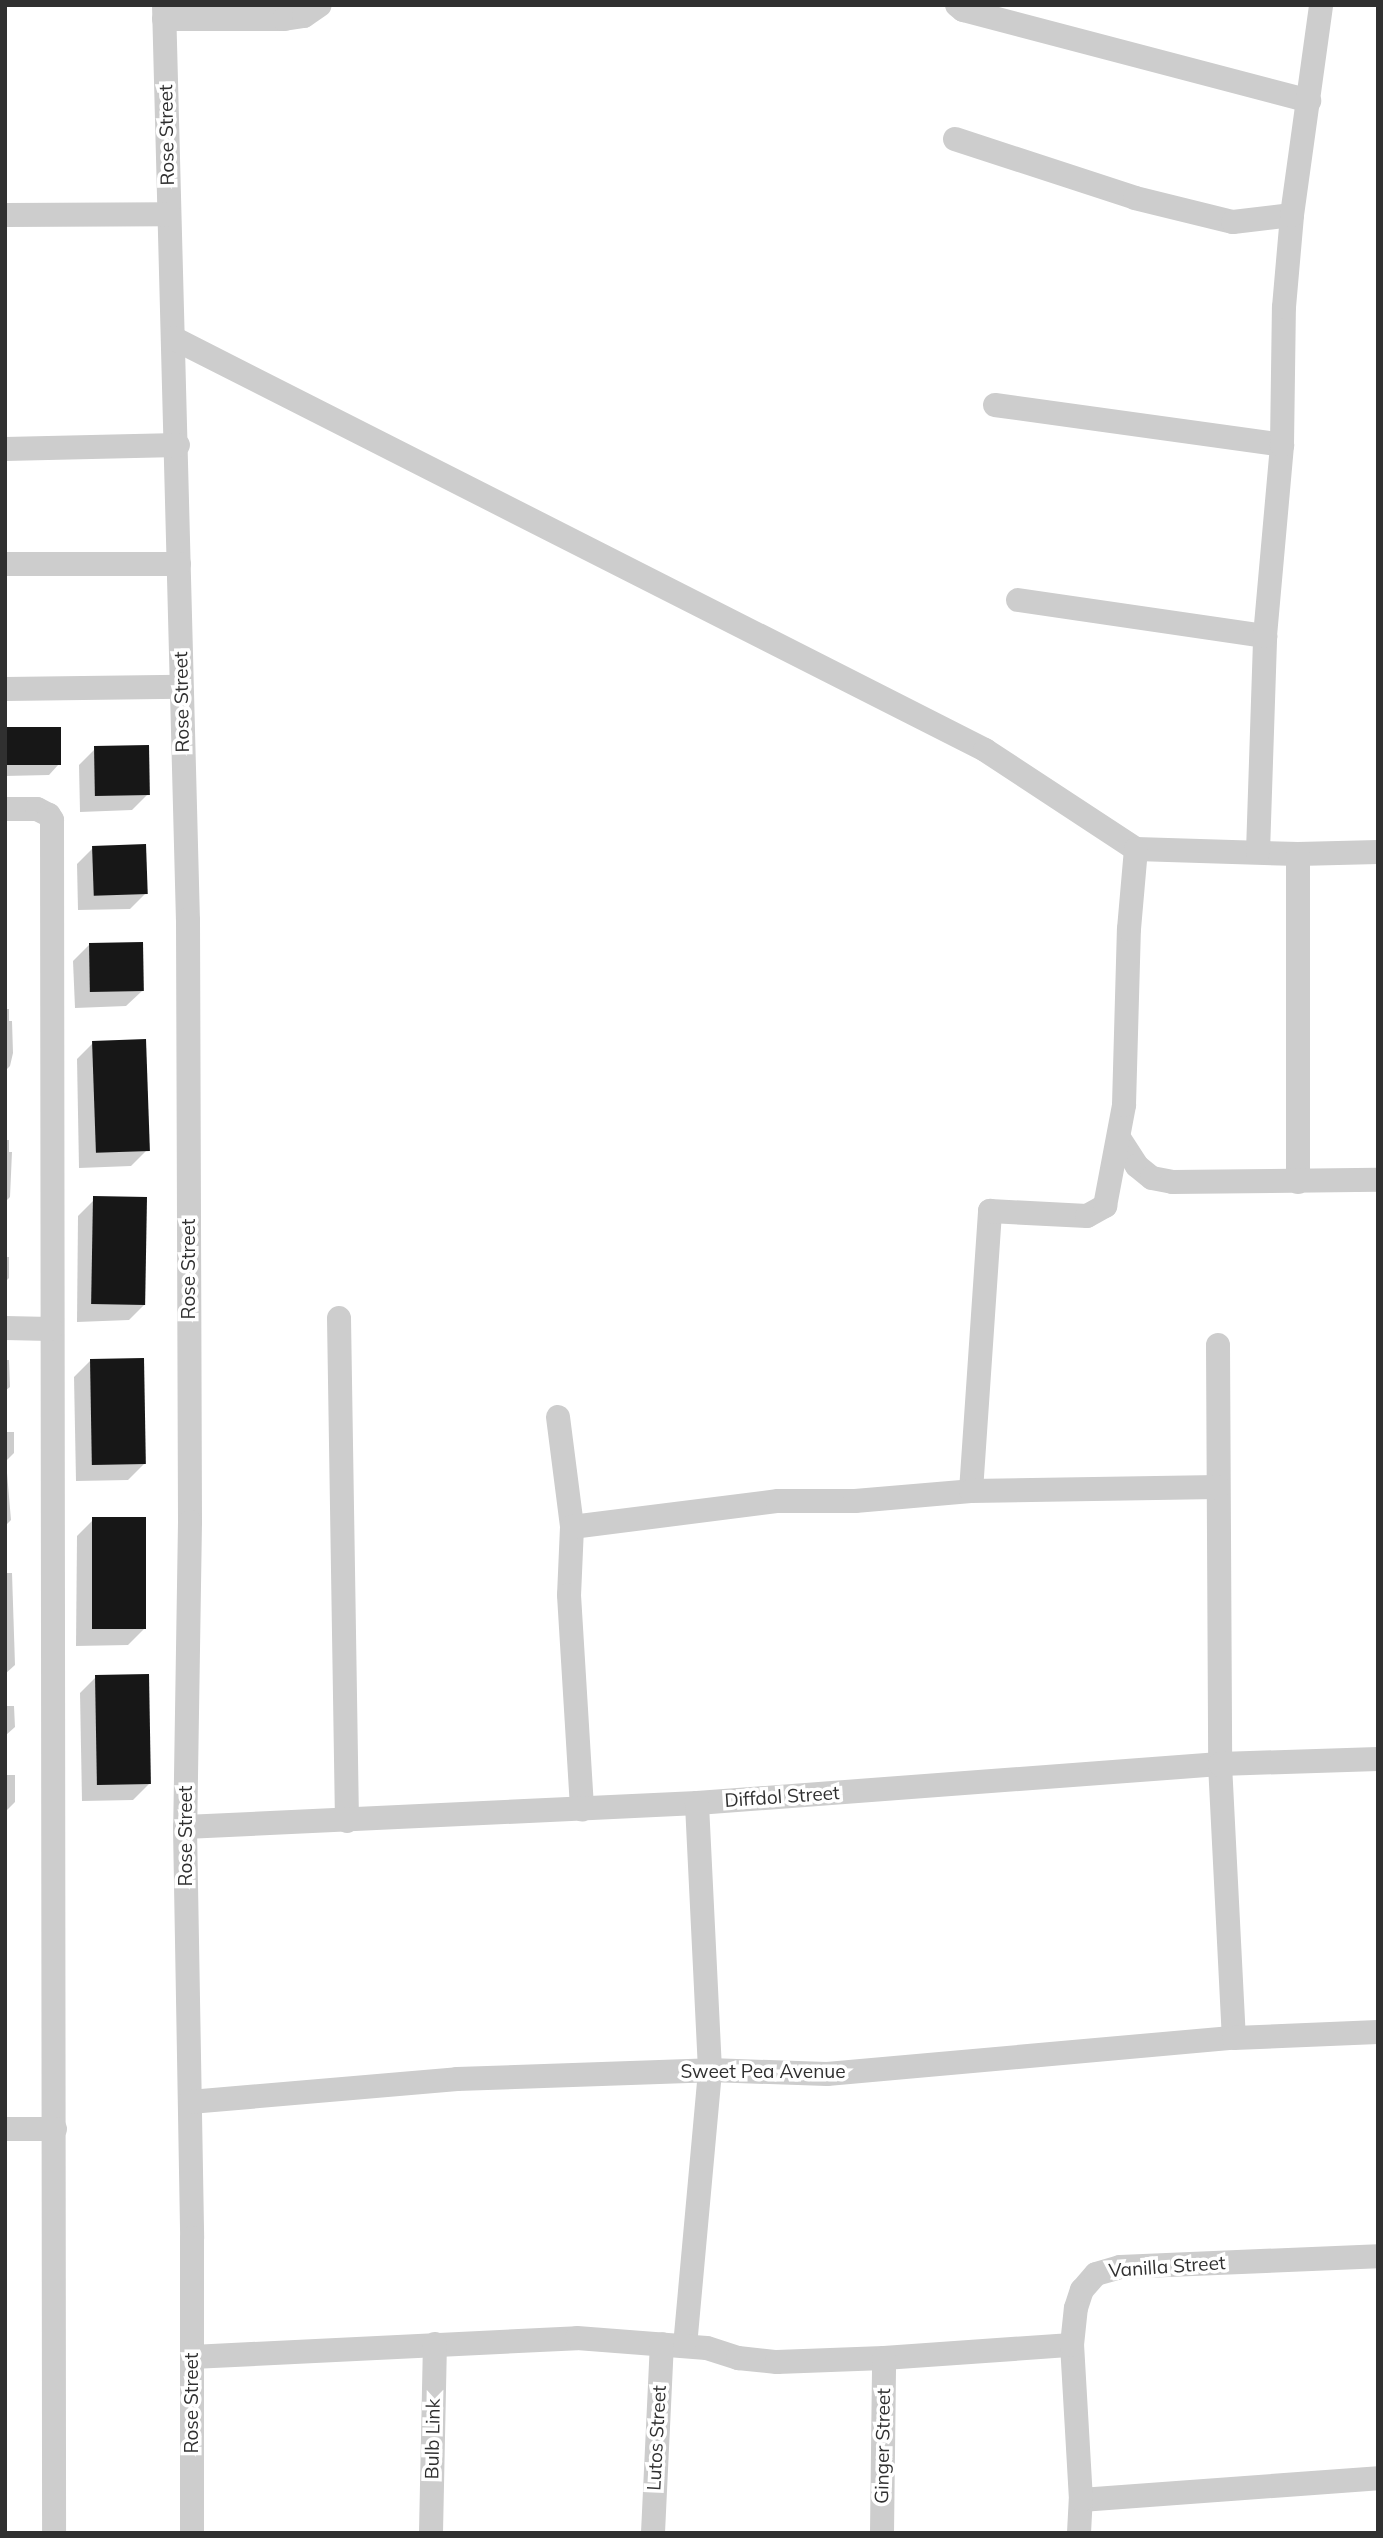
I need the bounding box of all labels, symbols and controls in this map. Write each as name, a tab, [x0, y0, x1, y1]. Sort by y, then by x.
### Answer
street label: Rose Street	[155, 84, 179, 186]
street label: Rose Street	[170, 651, 194, 753]
street label: Rose Street	[178, 1218, 200, 1320]
street label: Diffdol Street	[724, 1782, 840, 1812]
street label: Rose Street	[175, 1785, 197, 1887]
street label: Sweet Pea Avenue	[680, 2061, 846, 2083]
street label: Vanilla Street	[1108, 2252, 1226, 2282]
street label: Rose Street	[181, 2352, 203, 2454]
street label: Lutos Street	[643, 2385, 671, 2491]
street label: Ginger Street	[871, 2388, 895, 2504]
street label: Bulb Link	[421, 2399, 445, 2479]

